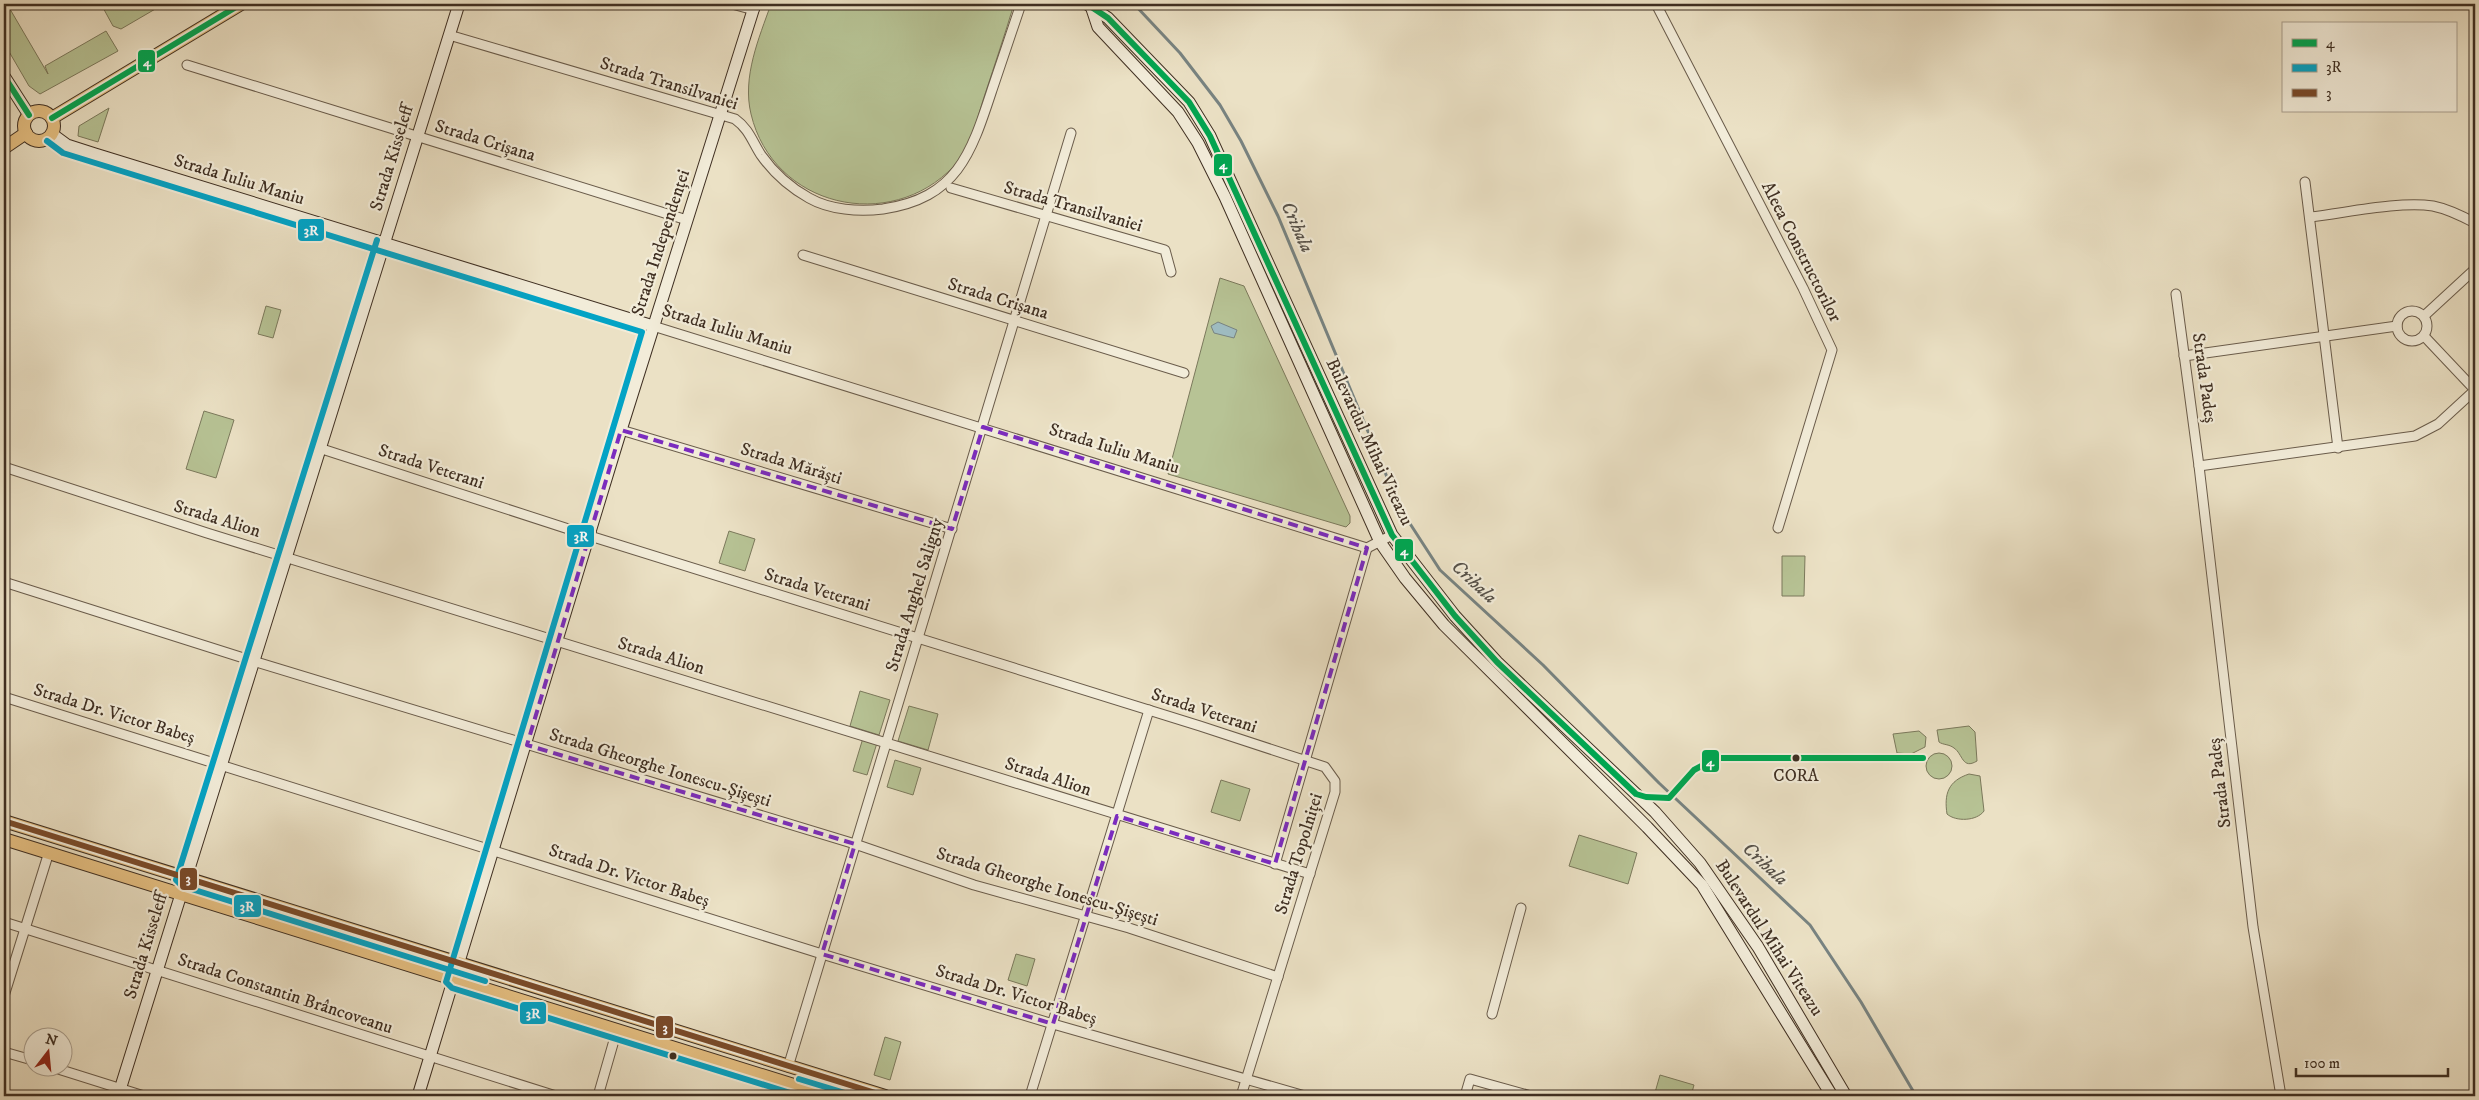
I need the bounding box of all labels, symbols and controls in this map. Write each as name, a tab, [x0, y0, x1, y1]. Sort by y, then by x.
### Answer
legend	[2282, 22, 2456, 112]
text: 4	[2326, 34, 2335, 53]
line badge: 4	[137, 49, 156, 73]
text: 4	[142, 53, 152, 71]
street label: Strada Transilvaniei	[597, 53, 741, 115]
text: 3R	[2326, 58, 2342, 77]
text: 3	[2326, 84, 2332, 103]
street label: Strada Kisseleff	[365, 100, 419, 214]
street label: Strada Crișana	[432, 115, 538, 167]
street label: Strada Iuliu Maniu	[171, 150, 307, 210]
line badge: 4	[1213, 153, 1233, 177]
text: 4	[1218, 156, 1228, 174]
street label: Strada Independenței	[627, 167, 695, 319]
street label: Strada Transilvaniei	[1001, 177, 1145, 237]
street label: Aleea Constructorilor	[1756, 178, 1846, 326]
water label: Crihala	[1276, 198, 1318, 256]
line badge: 3R	[297, 218, 325, 242]
text: 3R	[304, 222, 319, 240]
street label: Strada Crișana	[945, 273, 1051, 325]
street label: Strada Iuliu Maniu	[659, 300, 795, 360]
street label: Strada Padeș	[2187, 332, 2221, 424]
street label: Bulevardul Mihai Viteazu	[1321, 355, 1418, 529]
street label: Strada Iuliu Maniu	[1046, 419, 1182, 479]
street label: Strada Mărăști	[738, 438, 844, 490]
street label: Strada Veterani	[376, 440, 486, 494]
street label: Strada Alion	[171, 495, 264, 543]
street label: Strada Anghel Saligny	[881, 515, 949, 674]
line badge: 3R	[566, 524, 595, 548]
text: 3R	[574, 528, 589, 546]
line badge: 4	[1394, 538, 1414, 562]
text: 4	[1399, 542, 1409, 560]
water label: Crihala	[1446, 555, 1502, 609]
street label: Strada Veterani	[761, 563, 873, 617]
street label: Strada Alion	[615, 632, 708, 680]
street label: Strada Dr. Victor Babeș	[31, 679, 197, 749]
street label: Strada Veterani	[1149, 684, 1259, 738]
street label: Strada Gheorghe Ionescu-Șișești	[546, 724, 774, 812]
street label: Strada Padeș	[2204, 737, 2236, 829]
line badge: 4	[1701, 749, 1720, 773]
street label: Strada Alion	[1002, 753, 1095, 802]
text: 4	[1705, 753, 1715, 771]
marker: CORA	[1791, 753, 1801, 763]
place label: CORA	[1773, 765, 1819, 787]
street label: Strada Topolniței	[1270, 791, 1328, 917]
water label: Crihala	[1737, 837, 1793, 891]
street label: Strada Dr. Victor Babeș	[546, 840, 712, 912]
street label: Strada Gheorghe Ionescu-Șișești	[933, 843, 1161, 931]
street label: Bulevardul Mihai Viteazu	[1710, 856, 1828, 1021]
line badge: 3	[179, 867, 198, 891]
text: 3	[185, 870, 191, 888]
street label: Strada Kisseleff	[119, 888, 173, 1002]
line badge: 3R	[233, 894, 262, 918]
text: 3R	[240, 898, 255, 916]
street label: Strada Constantin Brâncoveanu	[175, 949, 396, 1039]
street label: Strada Dr. Victor Babeș	[933, 960, 1099, 1030]
line badge: 3R	[519, 1001, 547, 1025]
text: 3R	[526, 1005, 541, 1023]
line badge: 3	[655, 1015, 674, 1039]
text: 3	[662, 1019, 668, 1037]
north arrow	[22, 1028, 72, 1078]
text: N	[43, 1030, 60, 1051]
scale bar	[2296, 1045, 2449, 1077]
unlabelled marker	[668, 1051, 678, 1061]
text: 100 m	[2304, 1054, 2340, 1073]

